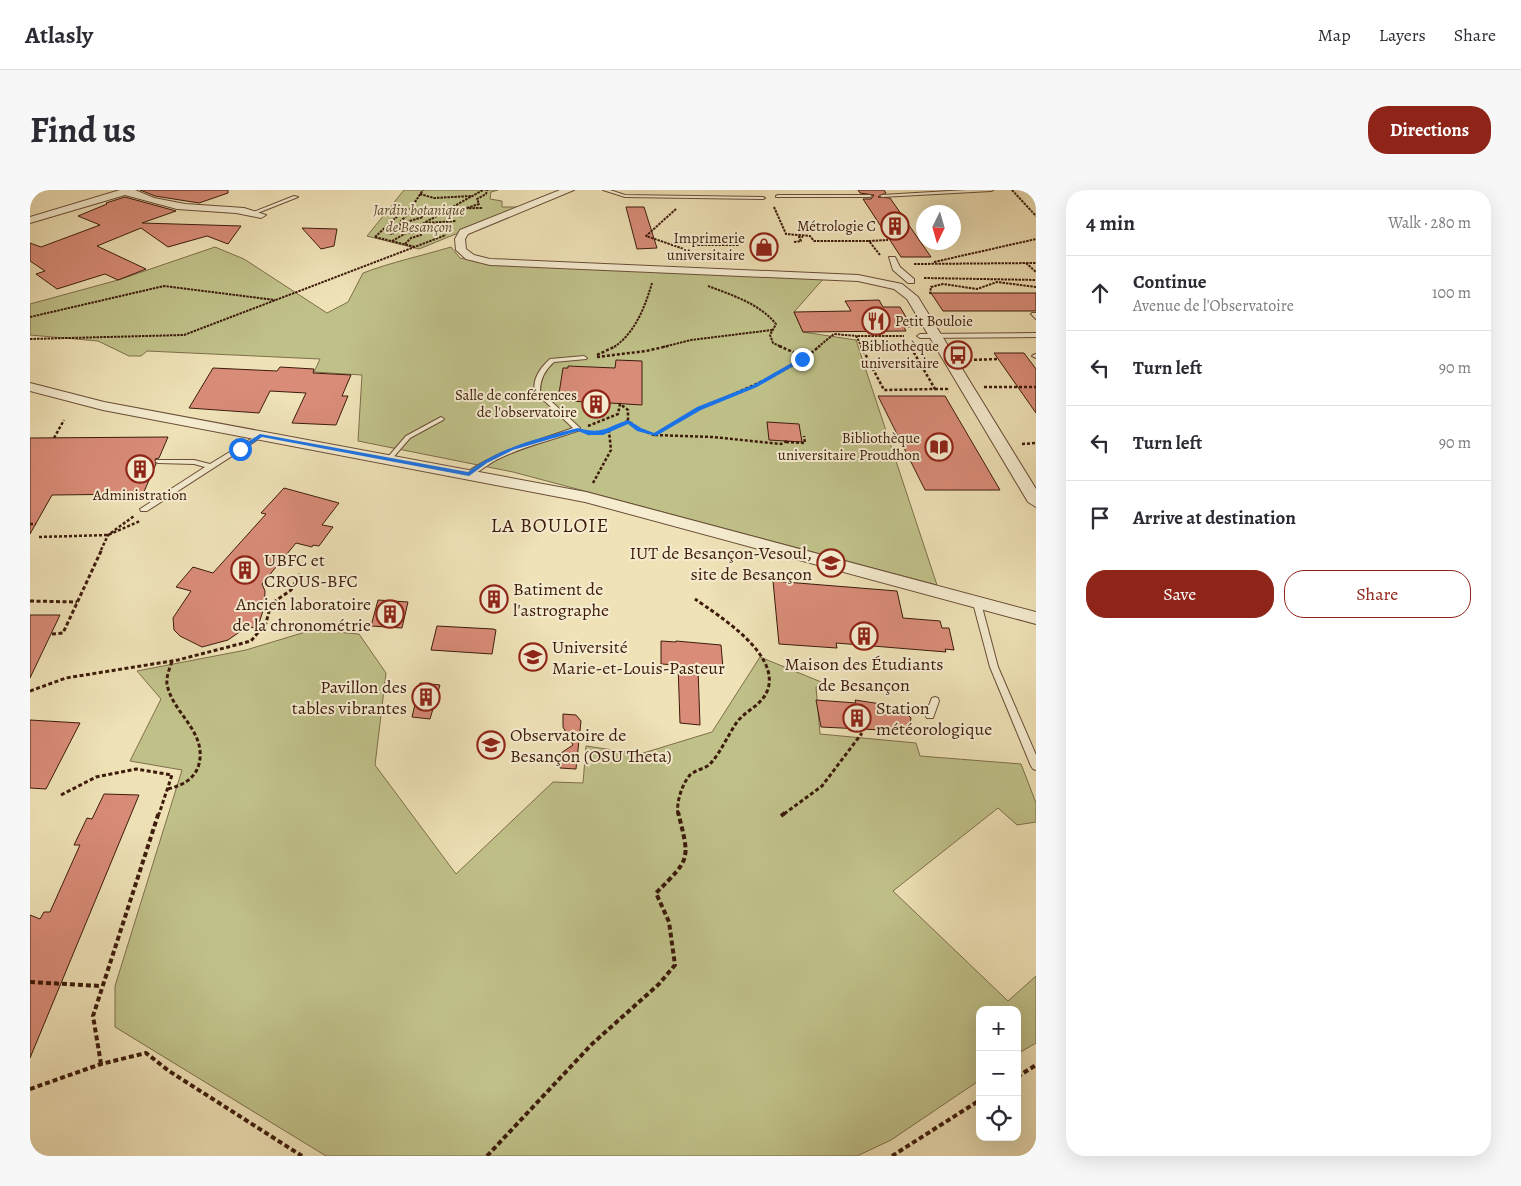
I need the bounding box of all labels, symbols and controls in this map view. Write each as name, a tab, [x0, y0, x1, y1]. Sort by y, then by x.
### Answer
text: Atlasly	[25, 19, 93, 51]
text: Map	[1318, 23, 1351, 47]
text: Layers	[1379, 23, 1426, 47]
text: Share	[1454, 23, 1496, 47]
text: Find us	[30, 106, 136, 154]
button: Directions	[1368, 106, 1491, 154]
park label: Jardin botanique de Besançon	[372, 200, 465, 237]
north arrow	[916, 205, 961, 250]
text: 4 min	[1086, 209, 1135, 237]
building icon: Métrologie C	[880, 211, 910, 241]
text: Walk · 280 m	[1388, 212, 1471, 234]
place label: Métrologie C	[797, 216, 876, 236]
place label: Imprimerie universitaire	[667, 228, 745, 265]
shop icon: Imprimerie universitaire	[749, 232, 779, 262]
text: Continue	[1133, 269, 1207, 295]
icon: ahead	[1086, 279, 1114, 307]
text: 100 m	[1432, 282, 1471, 304]
text: Avenue de l'Observatoire	[1133, 295, 1294, 317]
restaurant icon: Petit Bouloie	[861, 306, 891, 336]
place label: Petit Bouloie	[895, 311, 973, 331]
place label: Bibliothèque universitaire	[861, 336, 939, 373]
bus stop icon: Bibliothèque universitaire	[943, 340, 973, 370]
route end	[791, 348, 814, 371]
icon: left	[1086, 354, 1114, 382]
text: Turn left	[1133, 355, 1202, 381]
text: 90 m	[1439, 357, 1471, 379]
place label: Salle de conférences de l'observatoire	[455, 385, 577, 422]
building icon: Salle de conférences de l'observatoire	[581, 389, 611, 419]
place label: Bibliothèque universitaire Proudhon	[778, 428, 920, 465]
icon: left	[1086, 429, 1114, 457]
text: Turn left	[1133, 430, 1202, 456]
library icon: Bibliothèque universitaire Proudhon	[924, 432, 954, 462]
text: 90 m	[1439, 432, 1471, 454]
route start	[229, 438, 252, 461]
building icon: Administration	[125, 454, 155, 484]
place label: Administration	[92, 485, 187, 505]
icon: arrive	[1086, 504, 1114, 532]
text: Arrive at destination	[1133, 505, 1296, 531]
district label: LA BOULOIE	[491, 512, 609, 539]
place label: IUT de Besançon-Vesoul, site de Besançon	[630, 541, 812, 586]
place label: UBFC et CROUS-BFC	[264, 548, 358, 593]
school or university icon: IUT de Besançon-Vesoul, site de Besançon	[816, 548, 846, 578]
building icon: UBFC et CROUS-BFC	[230, 555, 260, 585]
button: Save	[1086, 570, 1274, 618]
button: Share	[1284, 570, 1471, 618]
place label: Batiment de l'astrographe	[513, 577, 609, 622]
building icon: Batiment de l'astrographe	[479, 584, 509, 614]
place label: Ancien laboratoire de la chronométrie	[233, 592, 371, 637]
building icon: Ancien laboratoire de la chronométrie	[375, 599, 405, 629]
building icon: Maison des Étudiants de Besançon	[849, 621, 879, 651]
place label: Université Marie-et-Louis-Pasteur	[552, 635, 725, 680]
school or university icon: Université Marie-et-Louis-Pasteur	[518, 642, 548, 672]
place label: Maison des Étudiants de Besançon	[784, 652, 944, 697]
place label: Pavillon des tables vibrantes	[292, 675, 407, 720]
building icon: Pavillon des tables vibrantes	[411, 682, 441, 712]
place label: Station météorologique	[876, 696, 992, 741]
building icon: Station météorologique	[842, 703, 872, 733]
place label: Observatoire de Besançon (OSU Theta)	[510, 723, 672, 768]
school or university icon: Observatoire de Besançon (OSU Theta)	[476, 730, 506, 760]
map controls	[976, 1006, 1021, 1141]
button: +	[976, 1006, 1021, 1051]
button: −	[976, 1051, 1021, 1096]
button: locate	[976, 1096, 1021, 1141]

